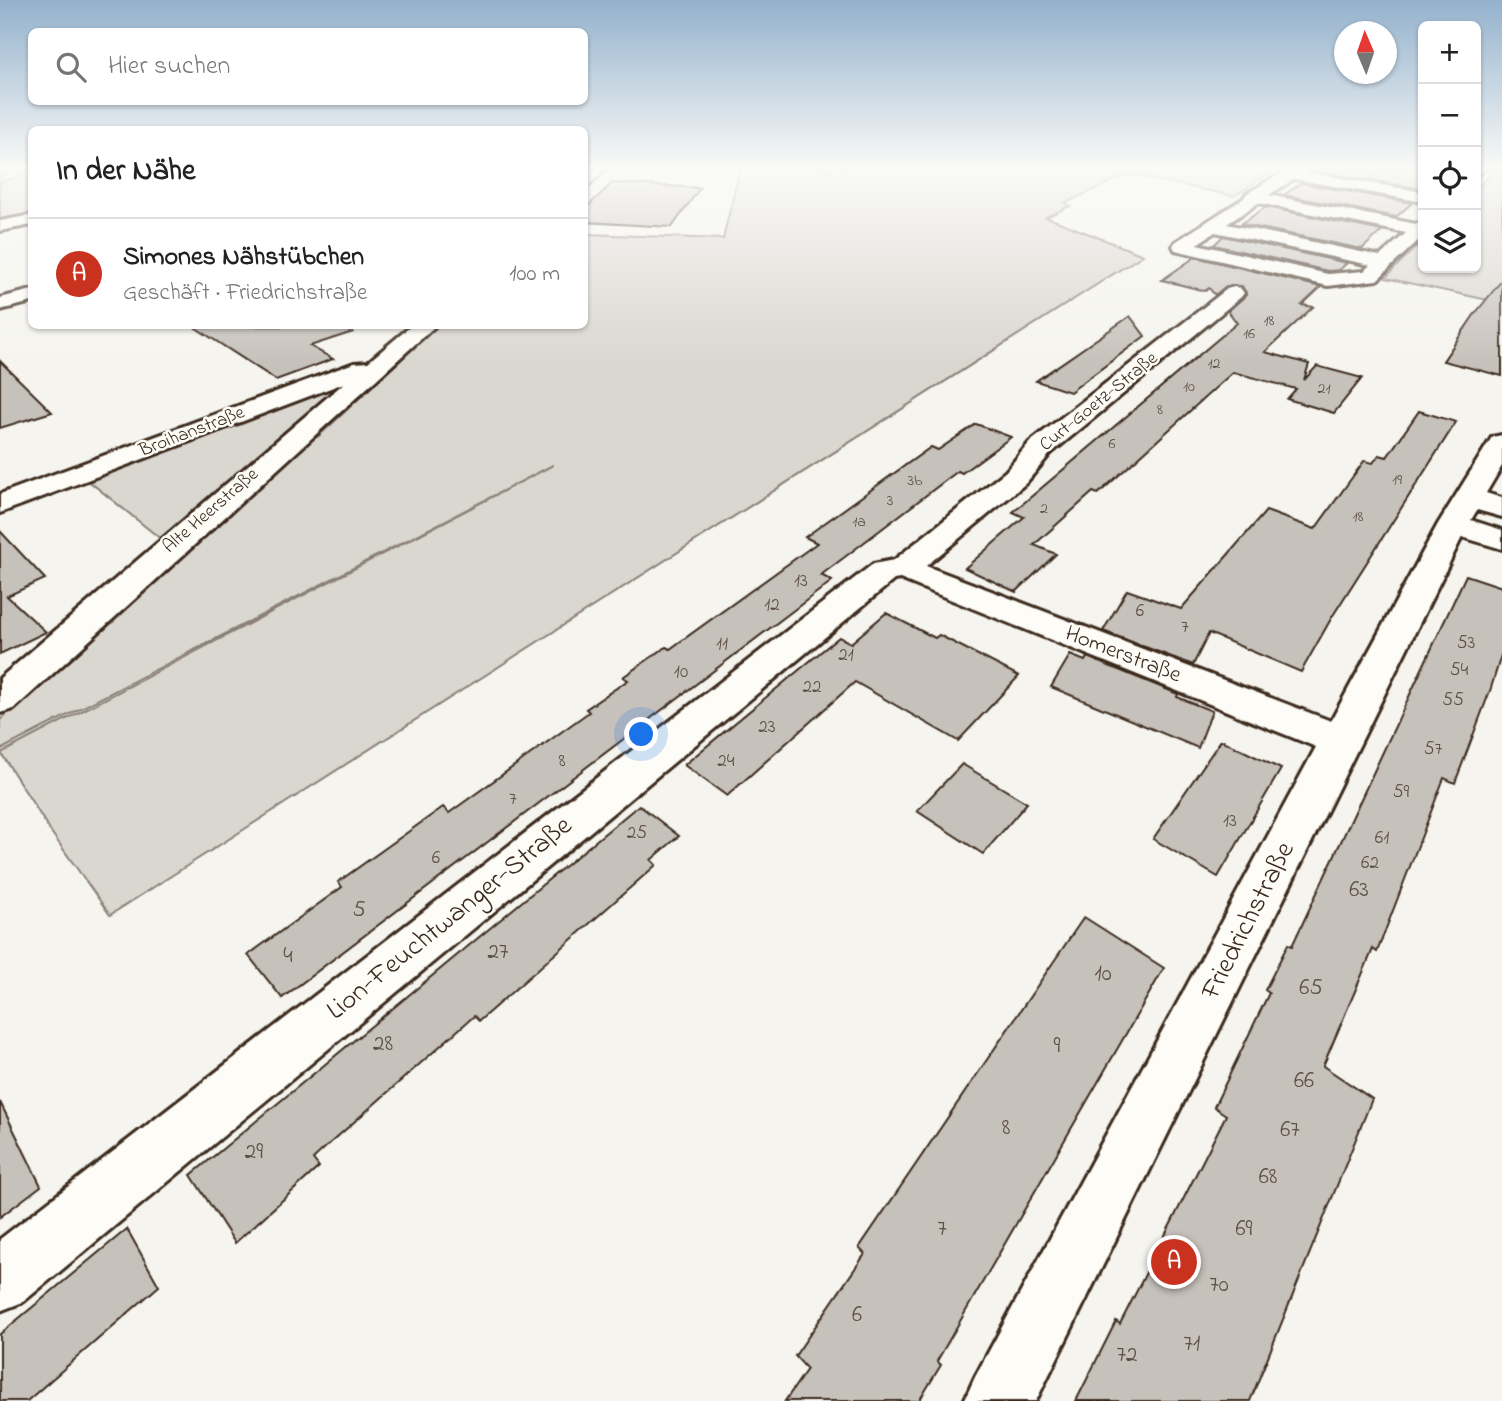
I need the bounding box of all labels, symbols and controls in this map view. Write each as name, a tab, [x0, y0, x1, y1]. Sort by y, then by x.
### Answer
north arrow	[1334, 21, 1397, 84]
map controls	[1418, 21, 1481, 273]
button: +	[1418, 21, 1481, 84]
search box	[28, 28, 588, 105]
icon: search	[52, 48, 90, 86]
text: Hier suchen	[108, 48, 230, 86]
button: −	[1418, 84, 1481, 147]
button: locate	[1418, 147, 1481, 210]
text: In der Nähe	[56, 150, 196, 194]
button: layers	[1418, 210, 1481, 273]
text: Simones Nähstübchen	[123, 239, 364, 277]
text: A	[72, 258, 86, 291]
text: 100 m	[509, 258, 560, 291]
text: Geschäft · Friedrichstraße	[123, 277, 367, 310]
house number: 18	[1263, 309, 1275, 333]
house number: 16	[1243, 322, 1255, 346]
street label: Curt-Goetz-Straße	[1034, 345, 1164, 458]
house number: 12	[1207, 352, 1221, 376]
house number: 10	[1183, 375, 1195, 399]
house number: 21	[1317, 377, 1331, 401]
house number: 8	[1157, 398, 1163, 422]
street label: Broihanstraße	[134, 399, 249, 465]
house number: 6	[1108, 432, 1116, 456]
street label: Alte Heerstraße	[157, 461, 265, 560]
house number: 19	[1392, 468, 1402, 492]
house number: 3b	[907, 469, 923, 493]
house number: 3	[887, 489, 893, 513]
house number: 2	[1040, 497, 1048, 521]
house number: 18	[1352, 505, 1364, 529]
house number: 1a	[852, 510, 866, 534]
house number: 13	[794, 568, 808, 595]
house number: 12	[764, 592, 780, 619]
house number: 6	[1136, 598, 1144, 625]
house number: 7	[1181, 614, 1189, 641]
street label: Homerstraße	[1060, 618, 1186, 692]
house number: 53	[1457, 630, 1476, 657]
house number: 11	[716, 631, 728, 658]
house number: 21	[838, 642, 854, 669]
house number: 54	[1450, 657, 1469, 684]
house number: 10	[674, 659, 688, 686]
house number: 22	[803, 674, 821, 701]
house number: 55	[1442, 687, 1464, 714]
house number: 23	[758, 714, 776, 741]
your location	[624, 717, 658, 751]
house number: 57	[1424, 736, 1443, 763]
house number: 8	[558, 748, 566, 775]
house number: 24	[717, 748, 735, 775]
house number: 59	[1393, 779, 1410, 806]
house number: 7	[509, 786, 517, 813]
street label: Lion-Feuchtwanger-Straße	[318, 806, 582, 1031]
house number: 13	[1223, 808, 1237, 835]
house number: 25	[627, 820, 647, 847]
house number: 61	[1375, 825, 1389, 852]
street label: Friedrichstraße	[1191, 835, 1307, 1008]
house number: 6	[432, 845, 440, 872]
house number: 62	[1361, 850, 1379, 877]
house number: 63	[1349, 874, 1369, 907]
house number: 5	[352, 894, 366, 927]
house number: 27	[488, 936, 509, 969]
house number: 4	[283, 940, 293, 973]
house number: 10	[1094, 958, 1112, 991]
house number: 65	[1299, 972, 1323, 1005]
house number: 28	[373, 1028, 393, 1061]
house number: 9	[1054, 1030, 1061, 1063]
house number: 66	[1294, 1065, 1314, 1098]
house number: 8	[1002, 1112, 1010, 1145]
house number: 67	[1280, 1114, 1300, 1147]
house number: 29	[245, 1136, 263, 1169]
house number: 68	[1259, 1161, 1277, 1194]
house number: 7	[937, 1213, 947, 1246]
house number: 69	[1235, 1213, 1253, 1246]
pin: A	[1151, 1236, 1197, 1288]
house number: 70	[1209, 1269, 1229, 1302]
house number: 6	[852, 1299, 862, 1332]
house number: 71	[1184, 1328, 1200, 1361]
house number: 72	[1117, 1339, 1137, 1372]

